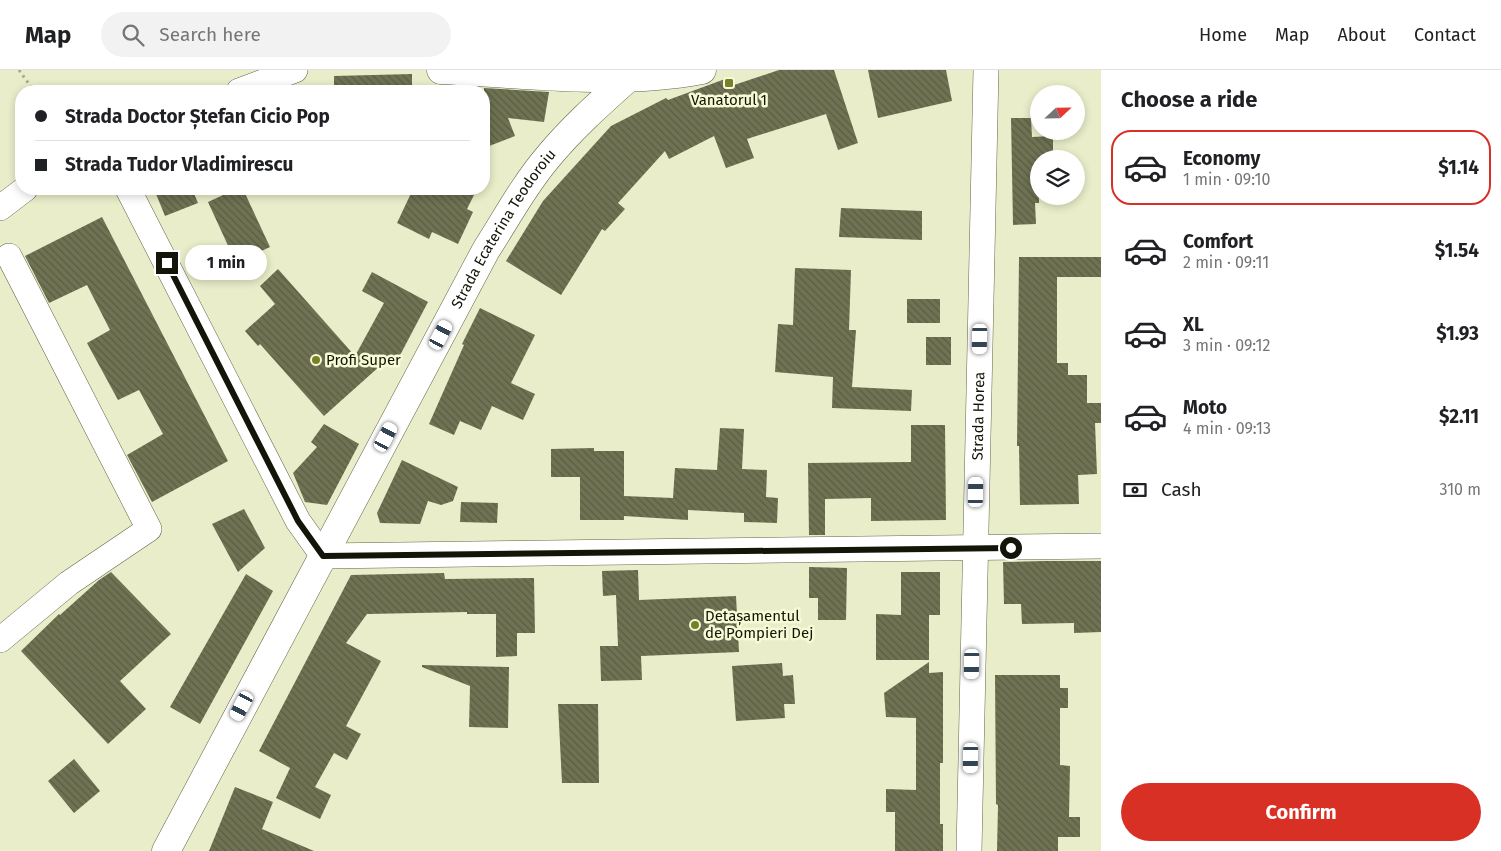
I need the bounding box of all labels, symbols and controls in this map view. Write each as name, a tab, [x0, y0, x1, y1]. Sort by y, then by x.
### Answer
search box	[101, 12, 451, 57]
text: Map	[25, 21, 71, 49]
icon: search	[119, 21, 147, 49]
text: Search here	[159, 23, 261, 46]
text: Home	[1199, 24, 1247, 46]
text: Map	[1275, 24, 1309, 46]
text: About	[1337, 24, 1386, 46]
text: Contact	[1414, 24, 1476, 46]
marker: Vanatorul 1	[723, 77, 735, 89]
north arrow	[1030, 85, 1085, 140]
map controls	[1030, 85, 1085, 205]
text: Choose a ride	[1121, 86, 1257, 113]
place label: Vanatorul 1	[691, 91, 767, 109]
text: Strada Doctor Ștefan Cicio Pop	[65, 105, 330, 128]
icon: car	[1123, 145, 1168, 190]
street label: Strada Ecaterina Teodoroiu	[448, 146, 560, 312]
text: Economy	[1183, 147, 1260, 170]
button: layers	[1030, 150, 1085, 205]
text: Strada Tudor Vladimirescu	[65, 153, 293, 176]
text: $1.14	[1438, 156, 1479, 179]
text: 1 min · 09:10	[1183, 170, 1270, 189]
icon: car	[1123, 228, 1168, 273]
text: Comfort	[1183, 230, 1253, 253]
text: $1.54	[1435, 239, 1479, 262]
callout: 1 min	[184, 246, 267, 280]
route end	[156, 252, 178, 274]
text: 1 min	[207, 253, 245, 272]
text: 2 min · 09:11	[1183, 253, 1269, 272]
icon: car	[1123, 311, 1168, 356]
text: XL	[1183, 313, 1204, 336]
car	[427, 318, 454, 352]
text: $1.93	[1436, 322, 1479, 345]
car	[972, 324, 987, 354]
text: 3 min · 09:12	[1183, 336, 1270, 355]
place label: Profi Super	[326, 351, 401, 369]
marker: Profi Super	[310, 354, 322, 366]
street label: Strada Horea	[969, 372, 988, 461]
icon: car	[1123, 394, 1168, 439]
text: Moto	[1183, 396, 1227, 419]
text: $2.11	[1439, 405, 1479, 428]
text: 4 min · 09:13	[1183, 419, 1271, 438]
car	[372, 420, 399, 454]
icon: cash	[1121, 476, 1149, 504]
car	[968, 477, 983, 507]
text: Cash	[1161, 478, 1202, 501]
text: 310 m	[1440, 480, 1481, 499]
route start	[1000, 537, 1022, 559]
place label: Detașamentul de Pompieri Dej	[705, 607, 813, 642]
marker: Detașamentul de Pompieri Dej	[689, 619, 701, 631]
car	[964, 649, 979, 679]
car	[228, 689, 255, 723]
car	[963, 743, 978, 773]
button: Confirm	[1121, 783, 1481, 841]

